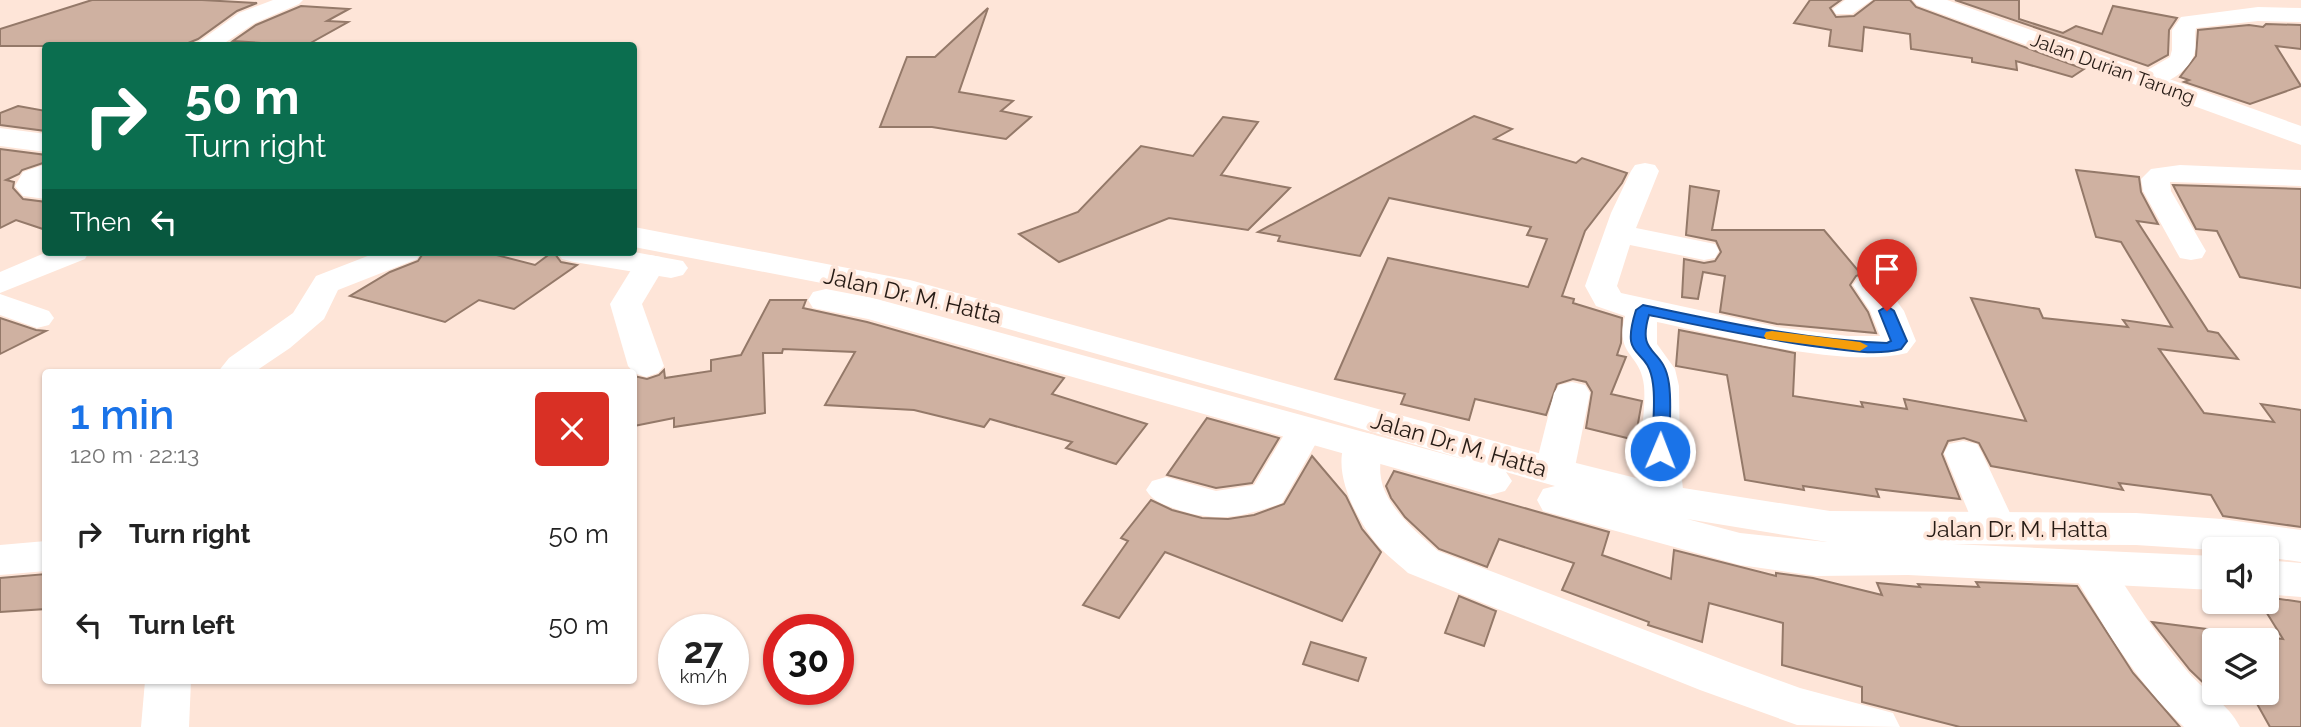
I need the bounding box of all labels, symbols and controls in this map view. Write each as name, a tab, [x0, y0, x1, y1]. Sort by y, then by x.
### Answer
street label: Jalan Durian Tarung	[2028, 28, 2198, 108]
text: 50 m	[185, 68, 300, 125]
icon: right	[70, 70, 161, 161]
text: Turn right	[185, 127, 326, 164]
icon: left	[145, 203, 183, 241]
text: Then	[70, 207, 131, 237]
pin	[1857, 239, 1917, 311]
icon: arrive	[1868, 250, 1906, 288]
street label: Jalan Dr. M. Hatta	[821, 261, 1005, 329]
text: 1 min	[70, 390, 174, 439]
button: close	[535, 392, 609, 466]
street label: Jalan Dr. M. Hatta	[1368, 406, 1550, 482]
position arrow	[1623, 414, 1697, 488]
text: 120 m · 22:13	[70, 441, 199, 468]
icon: right	[70, 515, 108, 553]
street label: Jalan Dr. M. Hatta	[1926, 515, 2108, 542]
text: Turn right	[129, 519, 250, 549]
text: 50 m	[548, 519, 609, 549]
map controls	[2202, 537, 2279, 705]
button: sound	[2202, 537, 2279, 614]
icon: left	[70, 606, 108, 644]
text: Turn left	[129, 610, 235, 640]
text: 50 m	[548, 610, 609, 640]
speed limit sign: 30	[763, 614, 854, 705]
button: layers	[2202, 628, 2279, 705]
text: 27	[684, 630, 723, 671]
text: km/h	[680, 666, 727, 687]

